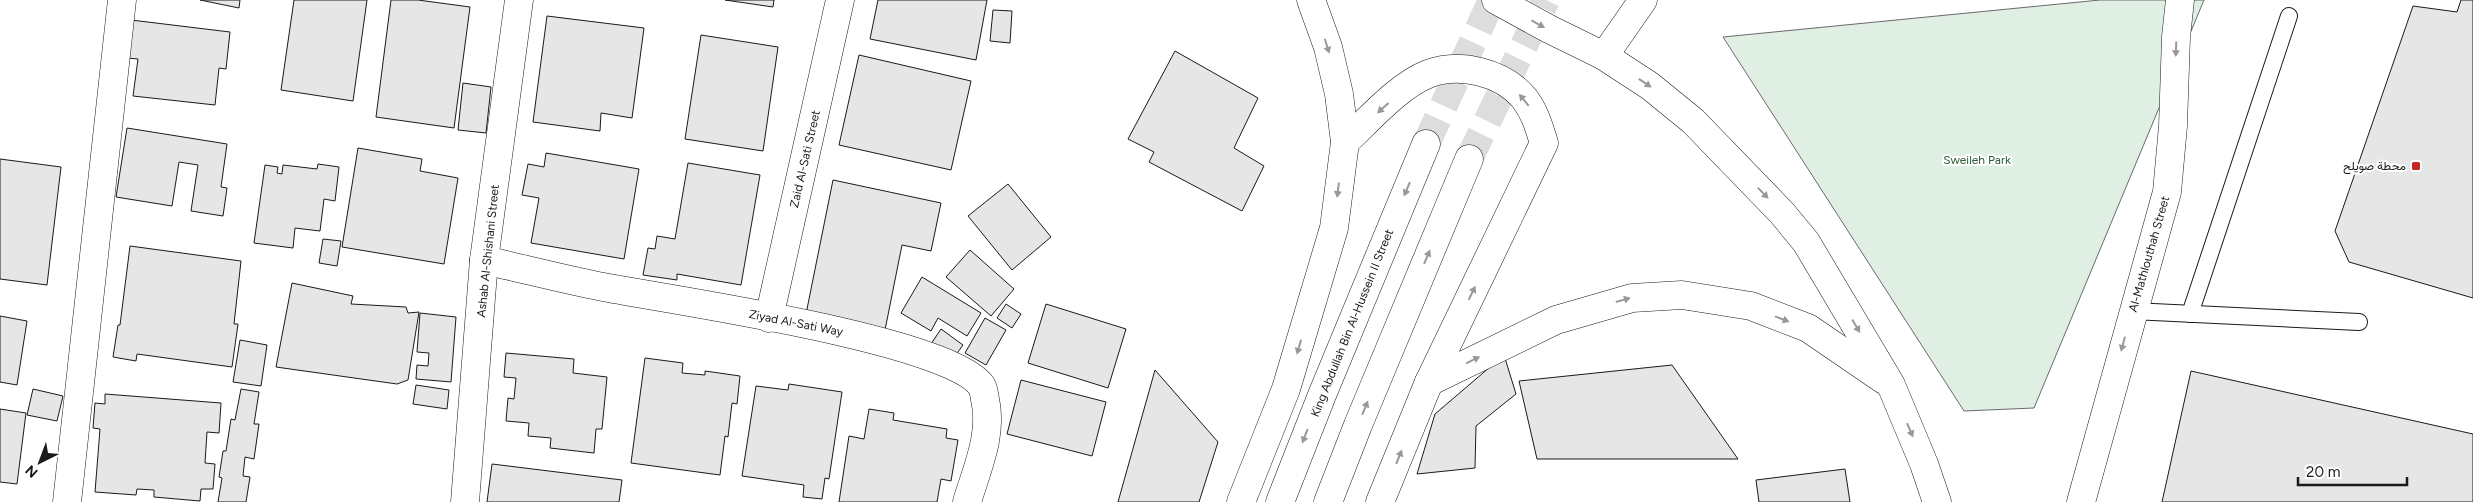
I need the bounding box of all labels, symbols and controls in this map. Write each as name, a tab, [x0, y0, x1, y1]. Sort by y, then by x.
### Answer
one-way arrow	[1532, 19, 1545, 28]
one-way arrow	[1324, 39, 1332, 54]
one-way arrow	[2171, 41, 2179, 57]
one-way arrow	[1638, 78, 1651, 87]
one-way arrow	[1518, 94, 1529, 107]
one-way arrow	[1376, 102, 1389, 113]
street label: Zaid Al-Sati Street	[787, 108, 823, 209]
park label: Sweileh Park	[1943, 153, 2011, 167]
place label: محطة صويلح	[2343, 159, 2406, 175]
marker: محطة صويلح	[2410, 160, 2422, 172]
one-way arrow	[1334, 182, 1342, 198]
one-way arrow	[1403, 182, 1411, 196]
street label: Ashab Al-Shishani Street	[474, 183, 502, 318]
one-way arrow	[1757, 187, 1769, 199]
street label: Al-Mathlouthah Street	[2126, 194, 2172, 314]
street label: King Abdullah Bin Al-Hussein II Street	[1308, 227, 1396, 419]
one-way arrow	[1423, 250, 1431, 264]
one-way arrow	[1468, 285, 1476, 300]
one-way arrow	[1616, 296, 1631, 304]
street label: Ziyad Al-Sati Way	[748, 307, 845, 339]
one-way arrow	[1775, 315, 1789, 323]
one-way arrow	[1851, 319, 1860, 332]
one-way arrow	[2119, 337, 2127, 352]
one-way arrow	[1294, 340, 1302, 355]
one-way arrow	[1466, 356, 1480, 364]
one-way arrow	[1361, 400, 1369, 415]
one-way arrow	[1907, 423, 1915, 437]
one-way arrow	[1301, 429, 1309, 444]
north arrow	[15, 437, 65, 487]
one-way arrow	[1395, 450, 1403, 464]
scale bar	[2298, 454, 2407, 486]
text: N	[22, 461, 41, 481]
text: 20 m	[2306, 463, 2340, 481]

